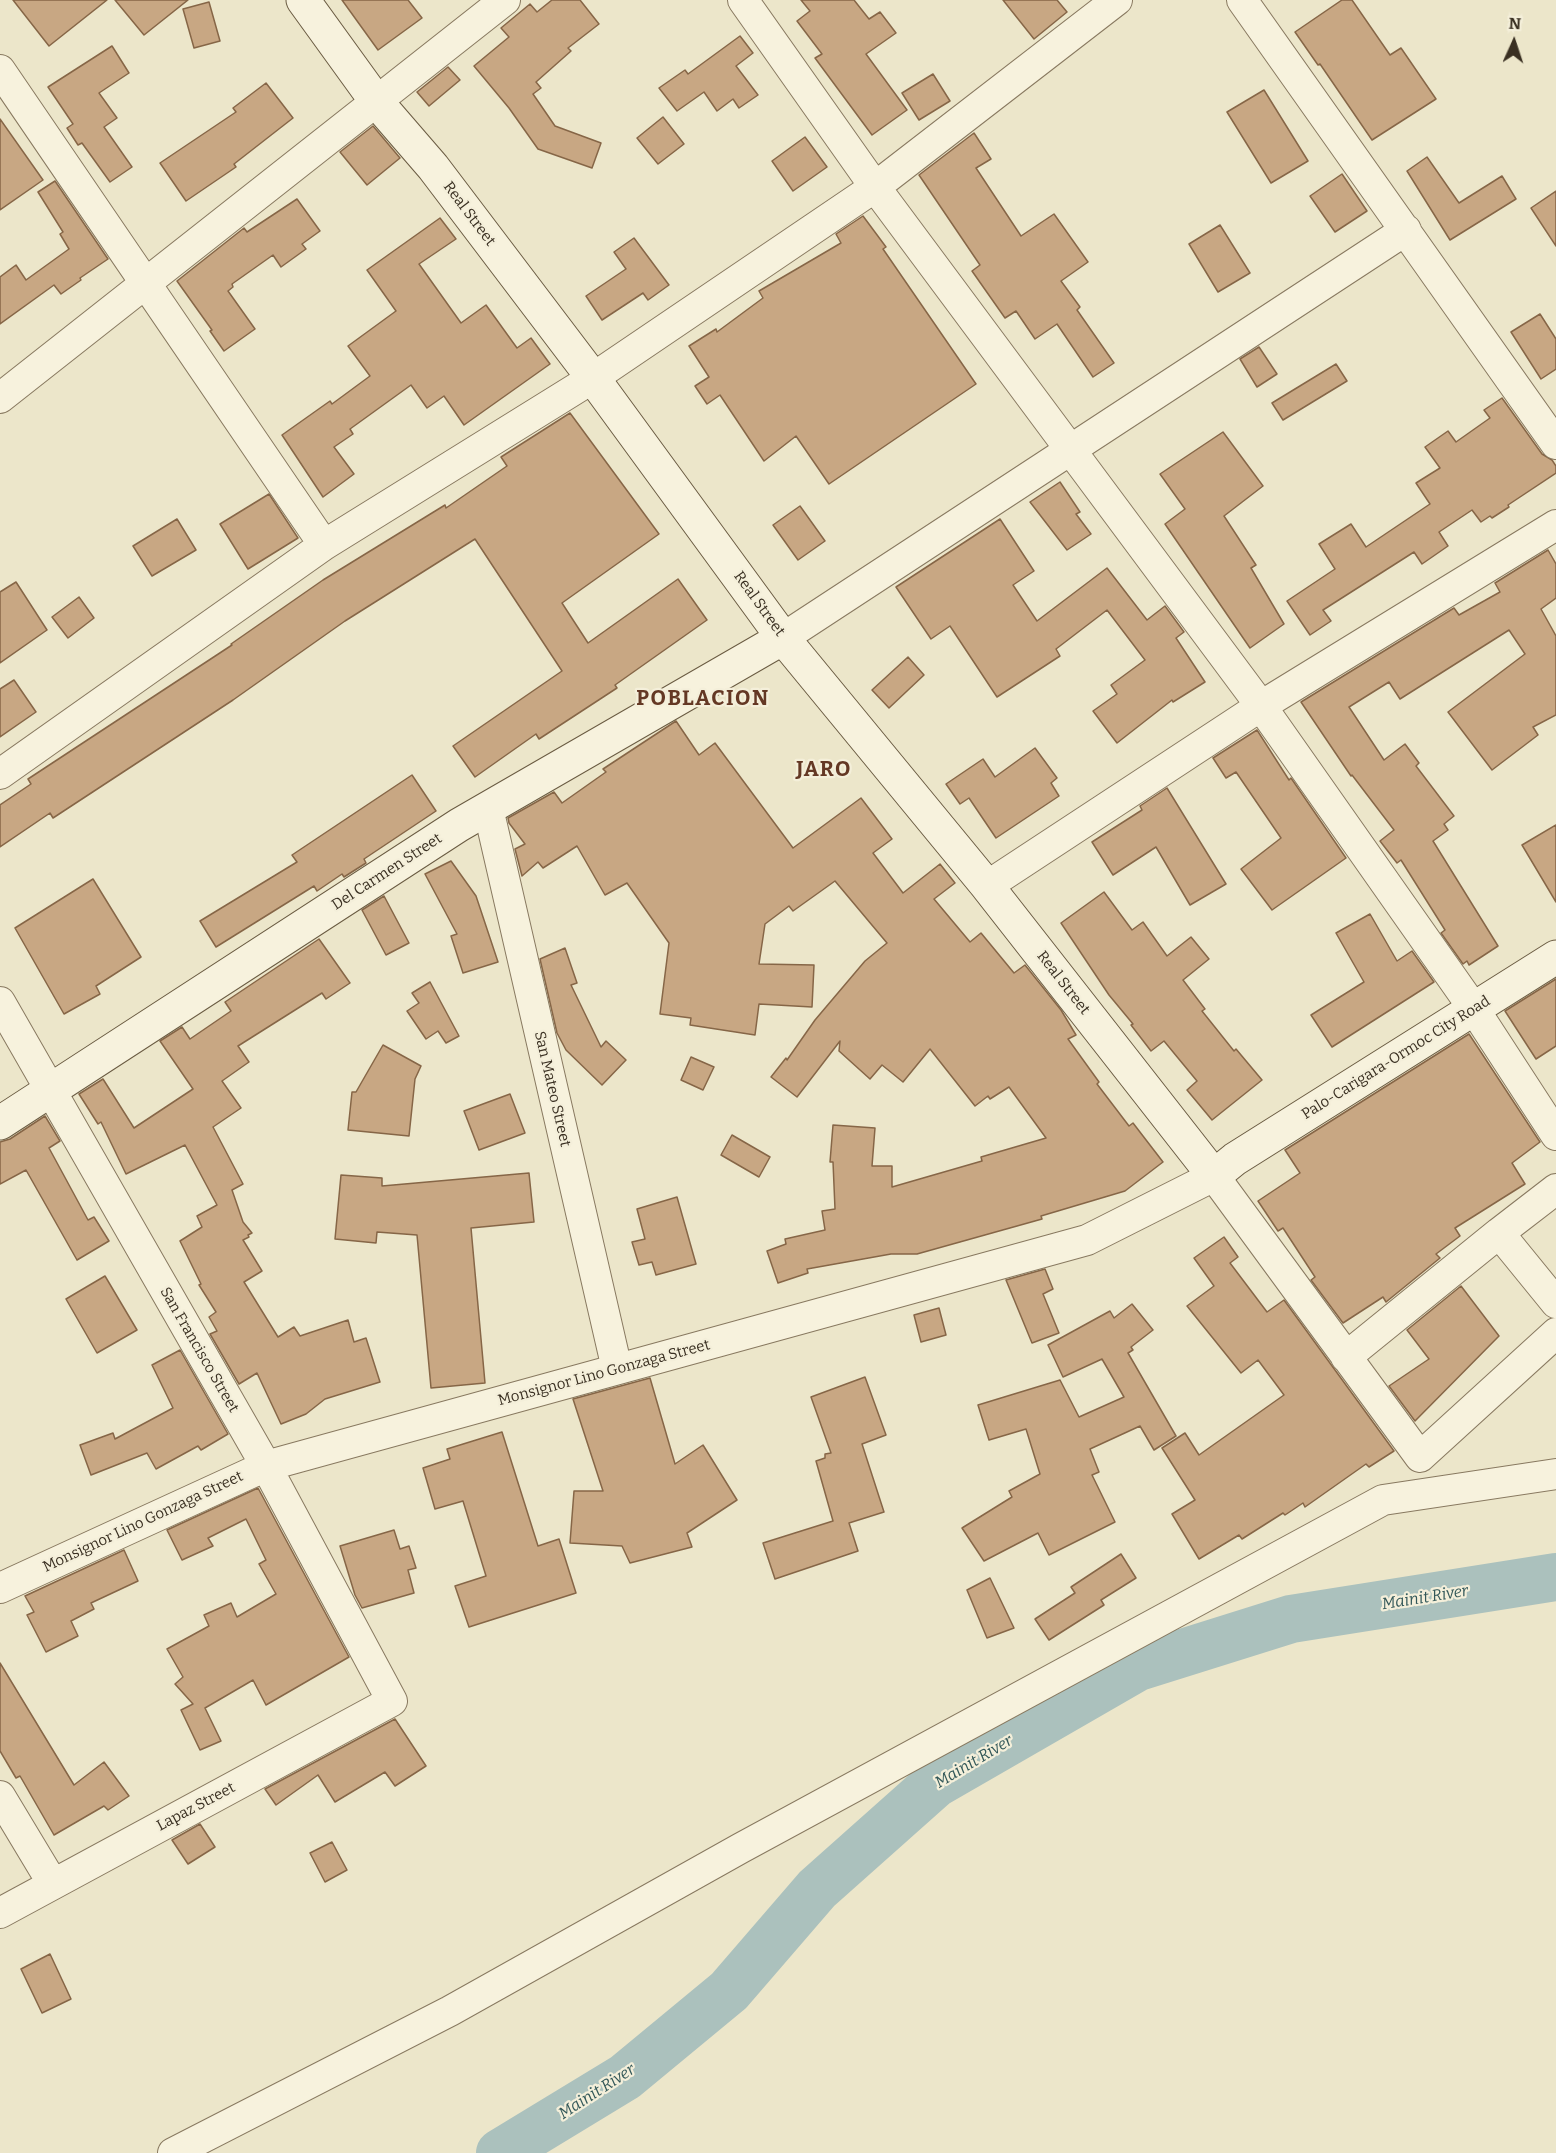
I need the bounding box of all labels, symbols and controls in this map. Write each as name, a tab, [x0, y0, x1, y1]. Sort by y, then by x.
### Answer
north arrow	[1484, 12, 1544, 72]
text: N	[1508, 14, 1522, 33]
street label: Real Street	[439, 178, 499, 250]
street label: Real Street	[729, 568, 789, 640]
district label: POBLACION	[636, 686, 770, 712]
district label: JARO	[796, 757, 852, 783]
street label: Del Carmen Street	[329, 830, 445, 914]
street label: Real Street	[1033, 948, 1093, 1018]
street label: Palo-Carigara-Ormoc City Road	[1298, 992, 1494, 1124]
street label: San Mateo Street	[530, 1029, 574, 1149]
street label: San Francisco Street	[156, 1284, 242, 1416]
street label: Monsignor Lino Gonzaga Street	[496, 1336, 712, 1410]
street label: Monsignor Lino Gonzaga Street	[40, 1468, 246, 1576]
water label: Mainit River	[1380, 1582, 1470, 1614]
water label: Mainit River	[932, 1731, 1016, 1793]
street label: Lapaz Street	[154, 1779, 238, 1835]
water label: Mainit River	[555, 2060, 639, 2124]

